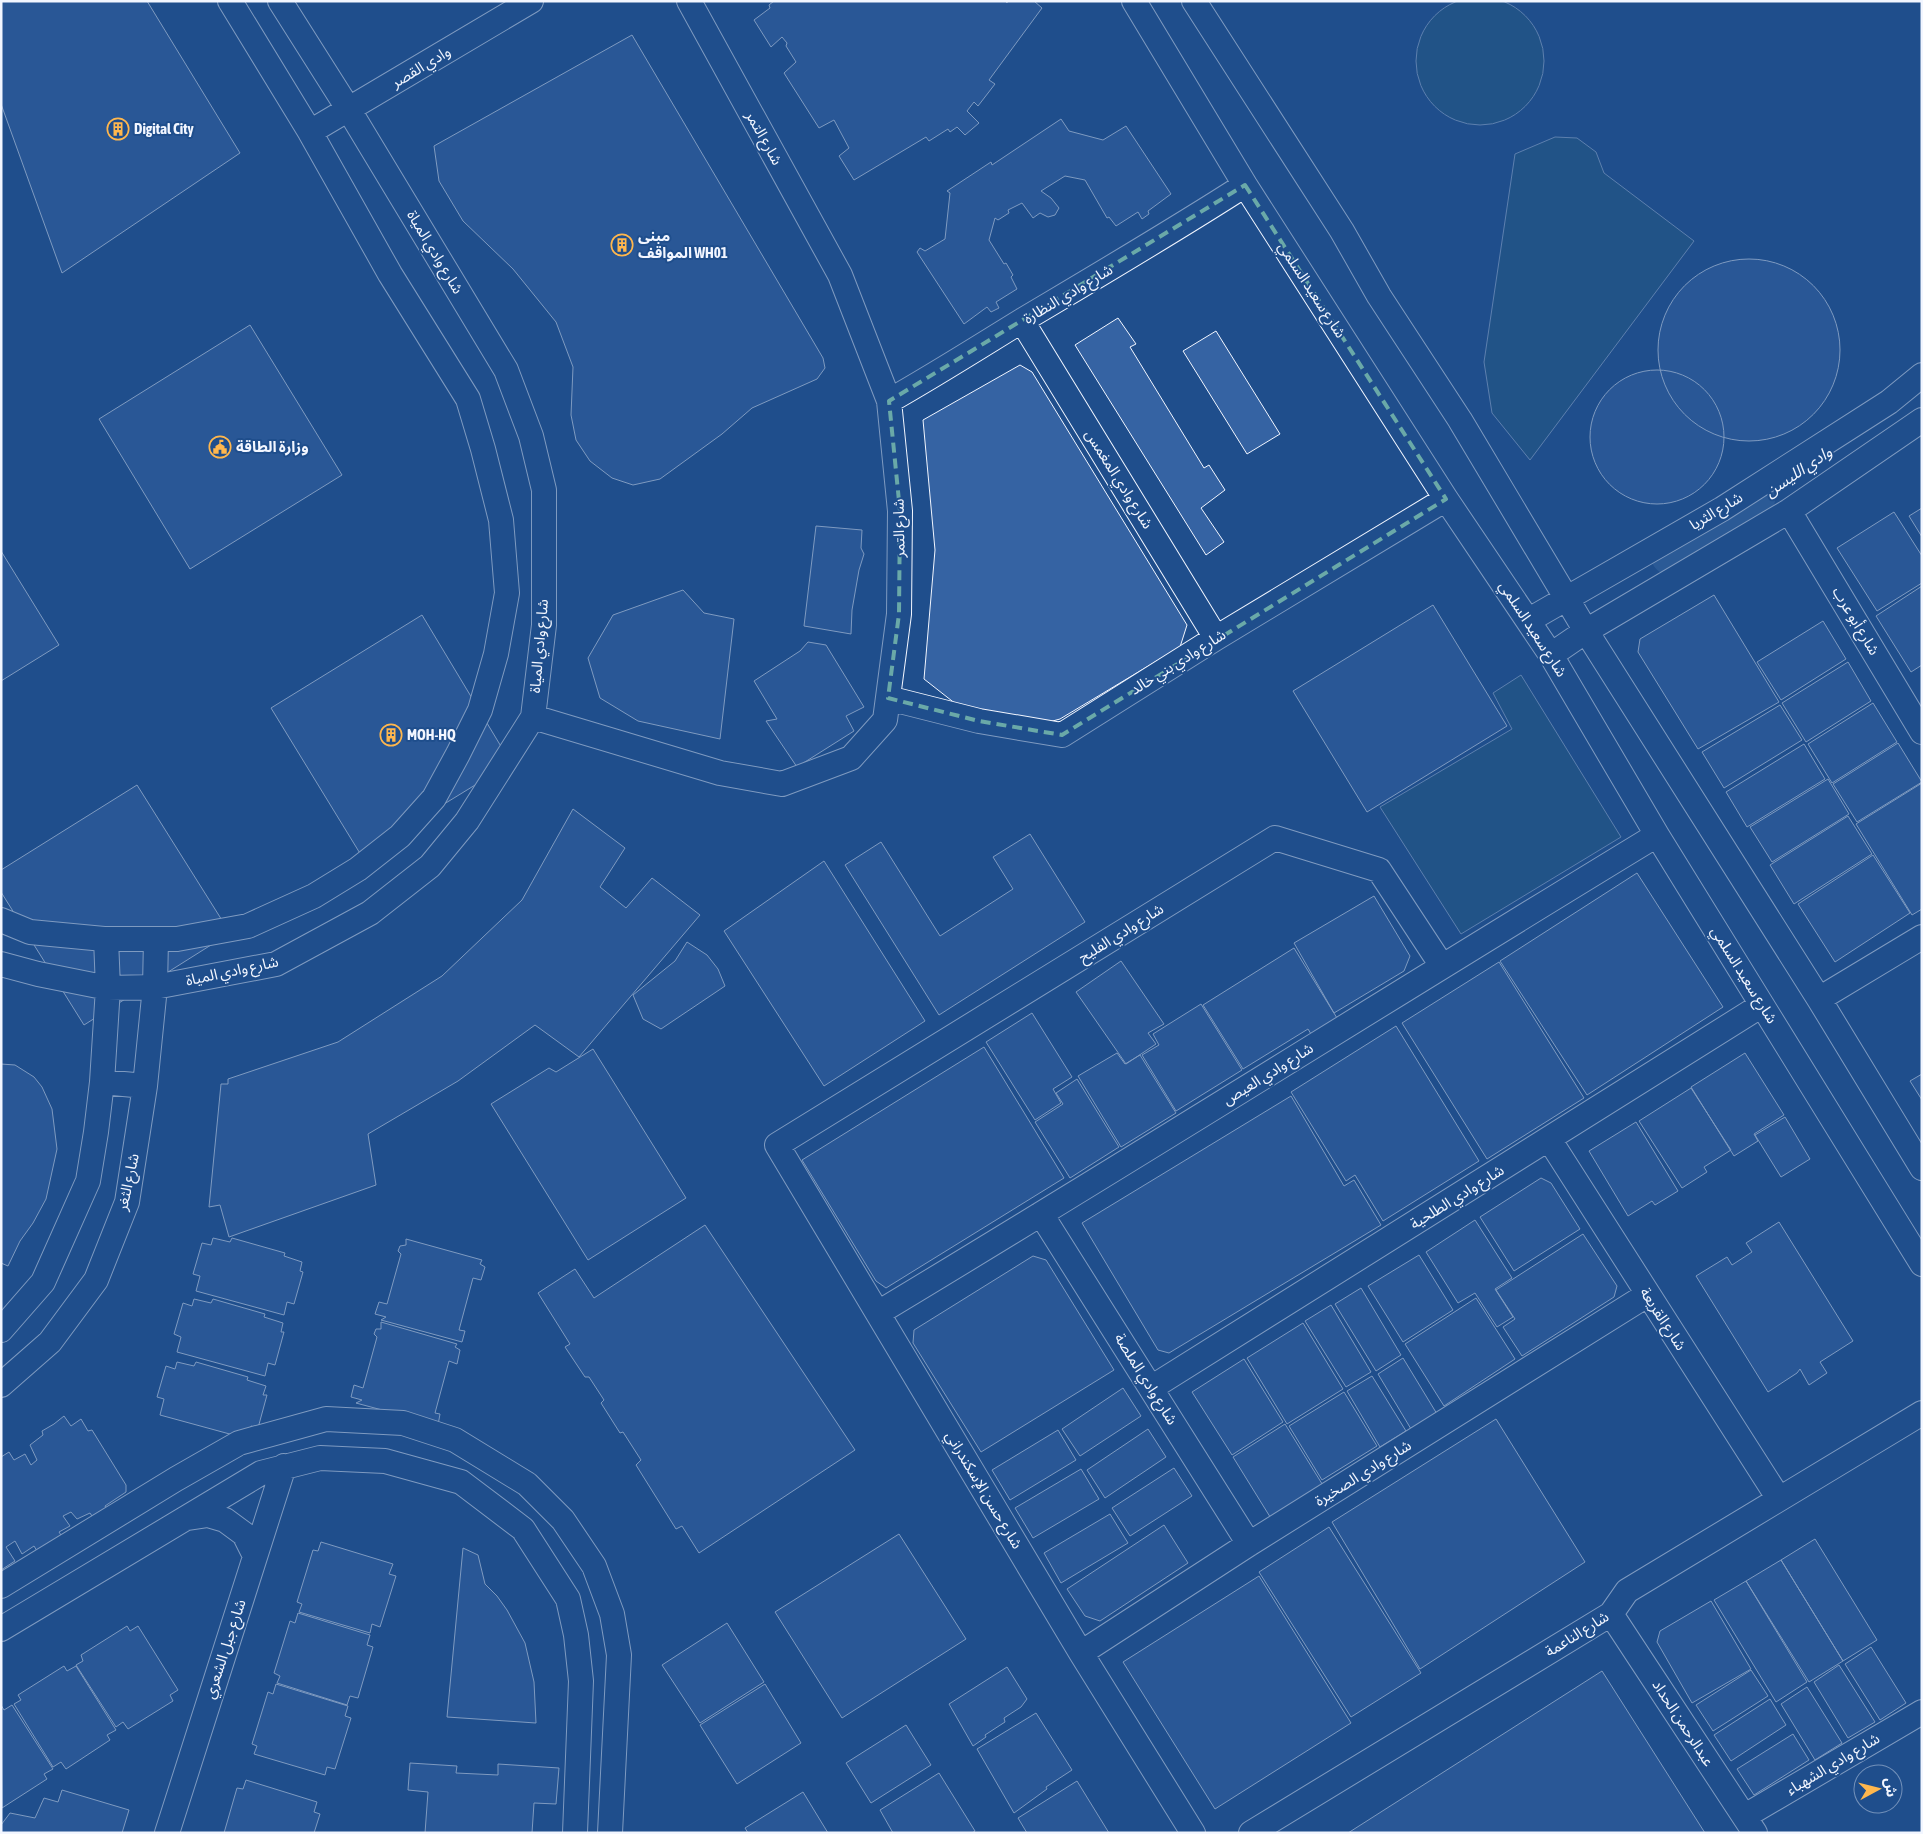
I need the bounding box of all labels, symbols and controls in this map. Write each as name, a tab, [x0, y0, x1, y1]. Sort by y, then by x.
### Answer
street label: وادي القصر	[387, 42, 455, 94]
street label: شارع التمر	[739, 107, 786, 170]
building icon: Digital City	[106, 117, 130, 141]
place label: Digital City	[134, 120, 195, 137]
street label: شارع وادي المياة	[400, 207, 467, 299]
place label: مبنى المواقف WH01	[638, 227, 728, 262]
building icon: مبنى المواقف WH01	[610, 233, 634, 257]
street label: شارع سعيد السلمي	[1272, 239, 1350, 343]
street label: شارع وادي النظارة	[1020, 260, 1118, 330]
street label: شارع وادي المغمس	[1079, 426, 1157, 534]
public building icon: وزارة الطاقة	[208, 435, 232, 459]
place label: وزارة الطاقة	[236, 438, 309, 456]
water label: وادي الليسن	[1761, 442, 1838, 504]
street label: شارع الثريا	[1686, 488, 1748, 536]
street label: شارع التمر	[889, 498, 912, 559]
street label: شارع سعيد السلمي	[1493, 578, 1571, 682]
street label: شارع أبو عرب	[1826, 584, 1884, 660]
street label: شارع وادي المياة	[526, 598, 555, 694]
street label: شارع وادي بني خالد	[1127, 625, 1231, 701]
building icon: MOH-HQ	[379, 723, 403, 747]
place label: MOH-HQ	[407, 726, 456, 743]
street label: شارع وادي الفليح	[1075, 900, 1169, 969]
street label: شارع سعيد السلمي	[1704, 923, 1781, 1029]
street label: شارع وادي المياة	[184, 952, 281, 993]
street label: شارع وادي العيص	[1219, 1039, 1318, 1112]
street label: شارع الثغر	[113, 1151, 146, 1214]
street label: شارع وادي الطلحية	[1407, 1161, 1509, 1236]
street label: شارع القريعة	[1634, 1284, 1690, 1356]
street label: شارع وادي الملصة	[1108, 1330, 1181, 1430]
street label: شارع حسن الإسكندراني	[939, 1428, 1026, 1554]
street label: شارع وادي الصخيرة	[1311, 1436, 1416, 1512]
street label: شارع جبل الشعري	[200, 1597, 253, 1702]
street label: شارع الناعمة	[1542, 1607, 1614, 1663]
street label: عبدالرحمن الحداد	[1648, 1676, 1718, 1770]
street label: شارع وادي الشهباء	[1783, 1729, 1885, 1802]
north arrow	[1853, 1764, 1903, 1814]
text: ش	[1882, 1777, 1900, 1798]

